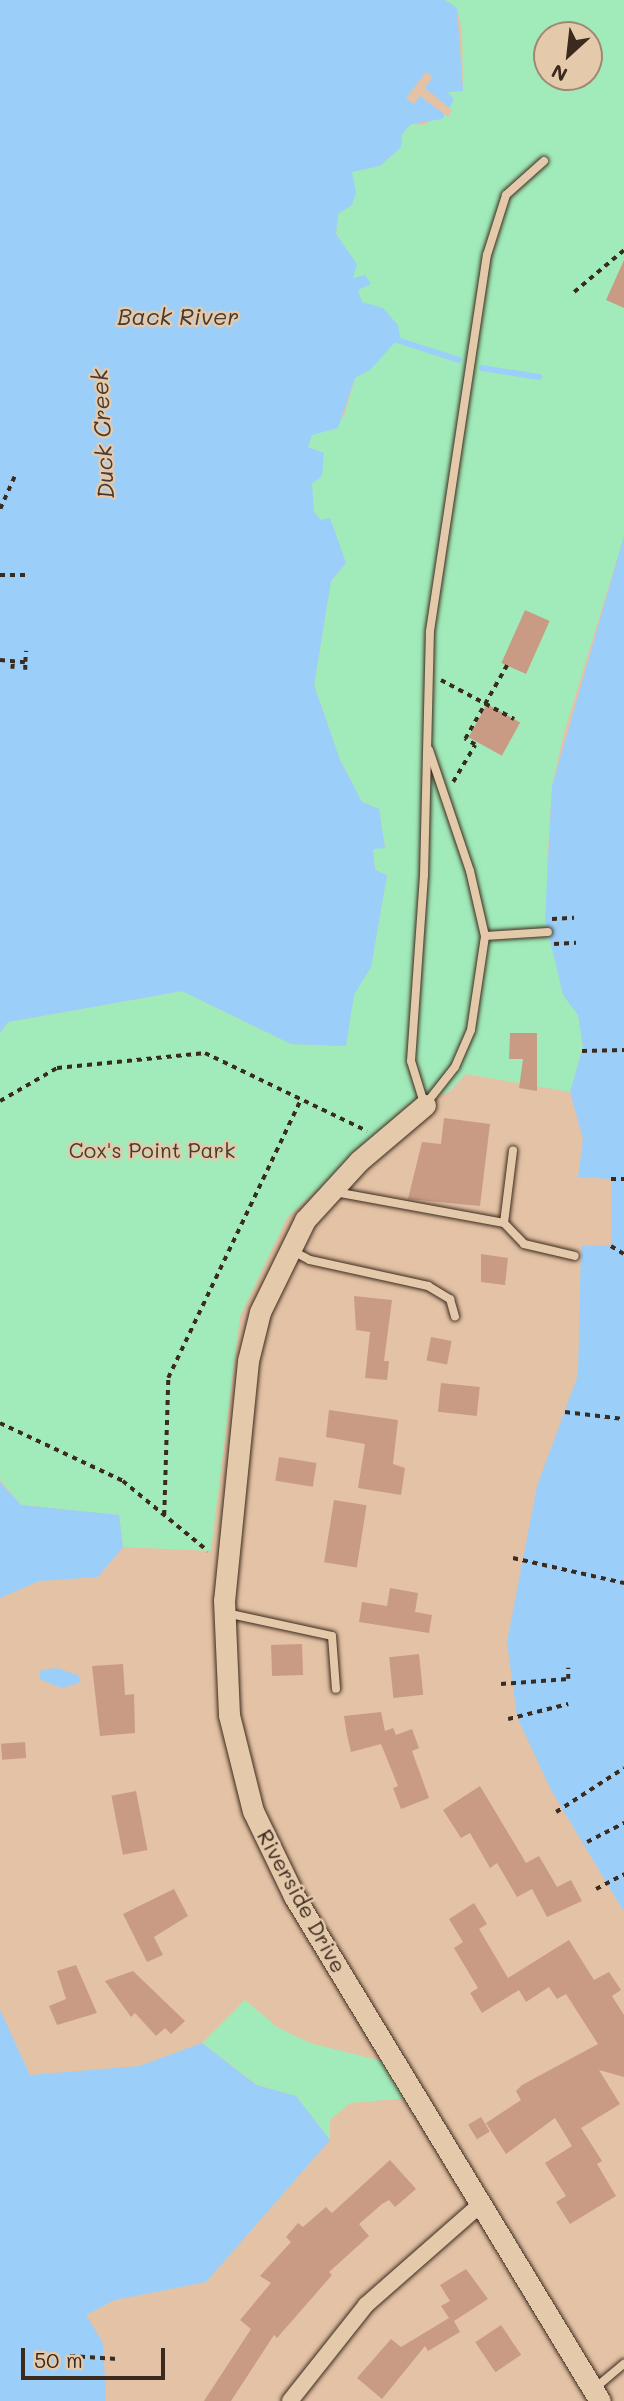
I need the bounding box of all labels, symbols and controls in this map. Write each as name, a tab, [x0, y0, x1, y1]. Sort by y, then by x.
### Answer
north arrow	[533, 21, 603, 91]
text: N	[547, 59, 571, 88]
water label: Back River	[117, 302, 239, 330]
water label: Duck Creek	[85, 368, 119, 500]
park label: Cox's Point Park	[69, 1137, 235, 1163]
street label: Riverside Drive	[252, 1825, 352, 1977]
scale bar	[24, 2334, 168, 2378]
text: 50 m	[34, 2346, 83, 2373]

